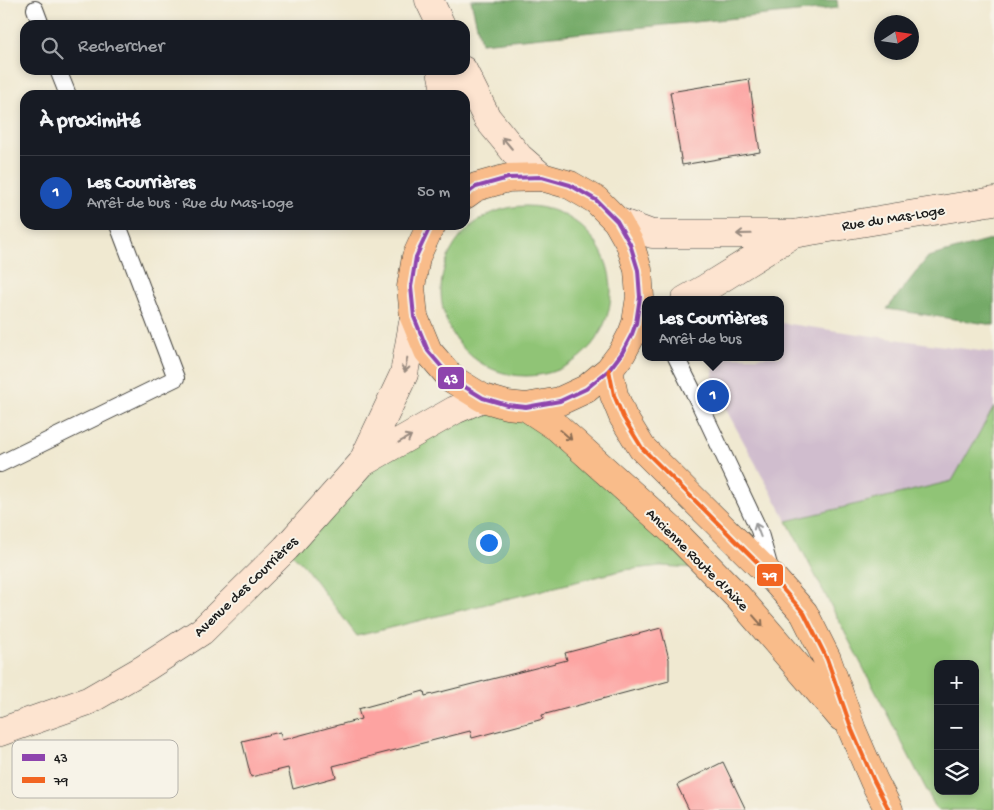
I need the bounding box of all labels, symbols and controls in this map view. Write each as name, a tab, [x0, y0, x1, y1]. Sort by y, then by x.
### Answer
north arrow	[874, 15, 919, 60]
search box	[20, 20, 470, 75]
icon: search	[38, 34, 66, 62]
text: Rechercher	[78, 36, 164, 59]
text: À proximité	[40, 110, 141, 135]
one-way arrow	[502, 137, 513, 150]
text: Les Courrières	[87, 172, 195, 195]
text: 1	[53, 184, 59, 203]
text: 50 m	[417, 184, 450, 203]
text: Arrêt de bus · Rue du Mas-Loge	[87, 195, 293, 214]
street label: Rue du Mas-Loge	[840, 202, 946, 236]
one-way arrow	[736, 229, 752, 239]
popup	[642, 296, 784, 361]
text: Les Courrières	[659, 308, 767, 331]
text: Arrêt de bus	[659, 331, 741, 350]
one-way arrow	[400, 357, 410, 373]
line badge: 43	[437, 366, 465, 390]
text: 43	[443, 372, 458, 389]
pin: 1	[697, 377, 729, 415]
one-way arrow	[559, 429, 572, 440]
one-way arrow	[397, 434, 411, 444]
street label: Ancienne Route d'Aixe	[641, 505, 752, 616]
one-way arrow	[753, 523, 762, 538]
your location	[476, 530, 502, 556]
street label: Avenue des Courrières	[191, 533, 302, 642]
line badge: 79	[756, 563, 784, 587]
text: 79	[762, 569, 777, 586]
one-way arrow	[753, 614, 764, 627]
map controls	[934, 660, 979, 795]
button: +	[934, 660, 979, 705]
button: −	[934, 705, 979, 750]
legend	[12, 740, 178, 798]
button: layers	[934, 750, 979, 795]
text: 43	[54, 751, 68, 768]
text: 79	[53, 774, 68, 791]

